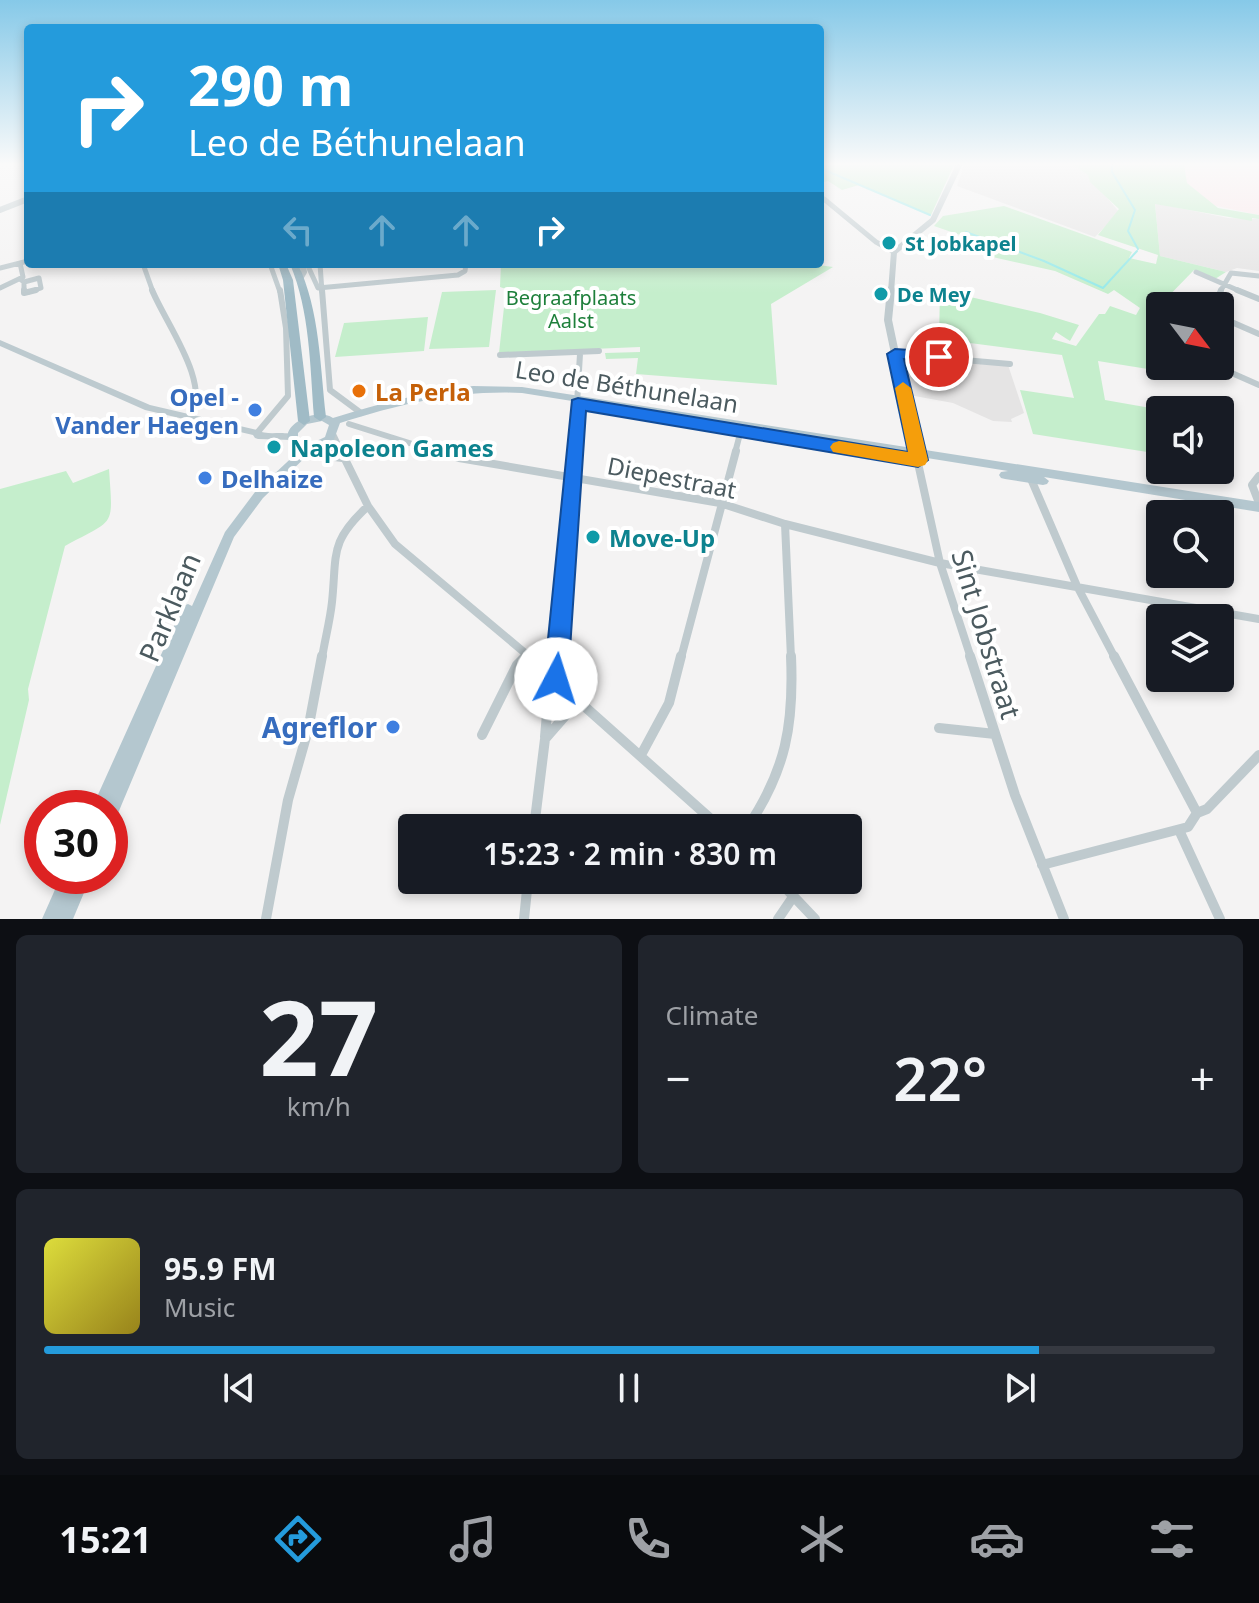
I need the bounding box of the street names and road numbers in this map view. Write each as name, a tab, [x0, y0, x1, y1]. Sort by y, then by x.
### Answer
street label: Leo de Béthunelaan	[513, 352, 741, 420]
street label: Diepestraat	[605, 448, 740, 506]
street label: Sint Jobstraat	[943, 545, 1031, 723]
street label: Parklaan	[129, 547, 209, 667]

